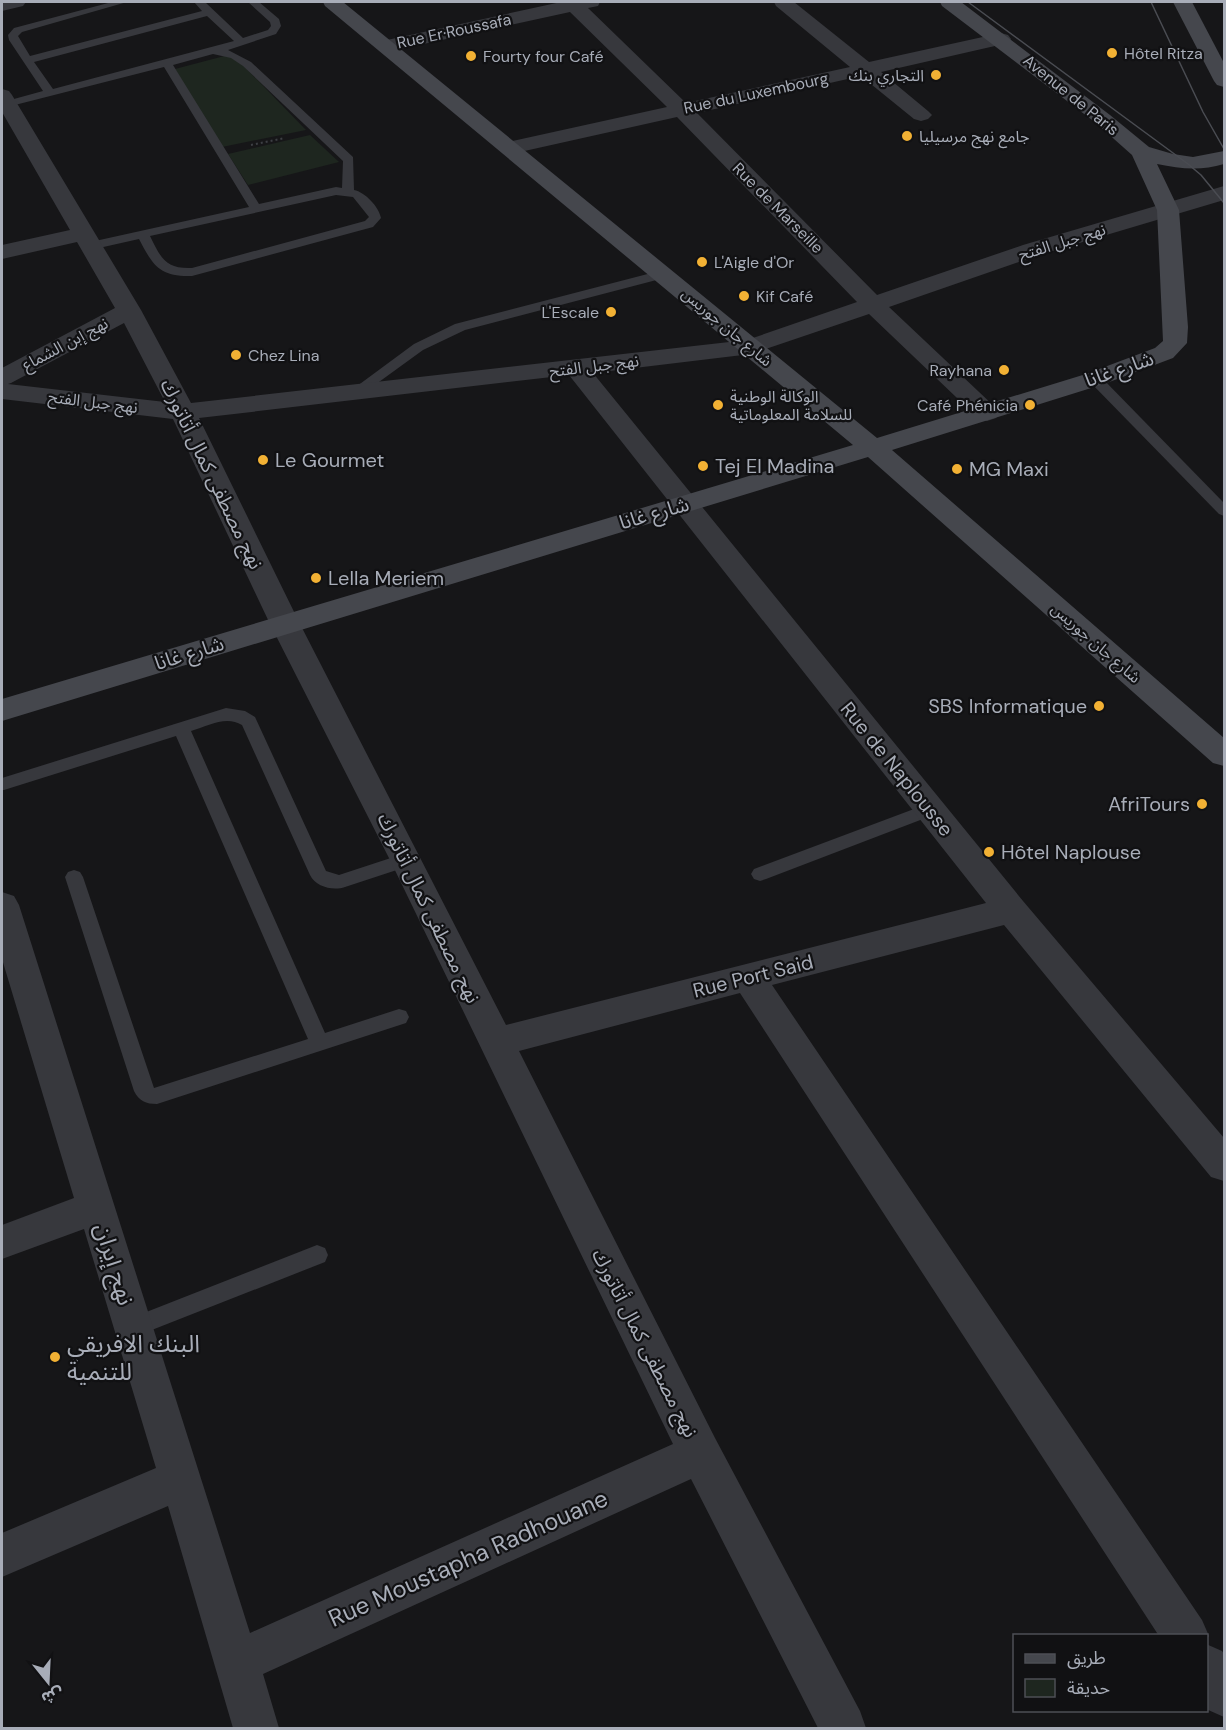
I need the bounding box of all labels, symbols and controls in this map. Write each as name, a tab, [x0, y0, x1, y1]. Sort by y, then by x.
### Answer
street label: Rue Er·Roussafa	[395, 9, 513, 53]
place label: Hôtel Ritza	[1124, 43, 1203, 64]
place label: Fourty four Café	[483, 46, 604, 67]
marker: Hôtel Ritza	[1105, 46, 1119, 60]
marker: Fourty four Café	[464, 49, 478, 63]
street label: Avenue de Paris	[1019, 50, 1123, 140]
place label: التجاري بنك	[848, 65, 924, 87]
street label: Rue du Luxembourg	[682, 67, 830, 119]
marker: التجاري بنك	[929, 68, 943, 82]
place label: جامع نهج مرسيليا	[919, 126, 1029, 149]
marker: جامع نهج مرسيليا	[900, 129, 914, 143]
street label: Rue de Marseille	[728, 158, 828, 258]
street label: نهج جبل الفتح	[1016, 219, 1109, 267]
place label: L'Aigle d'Or	[714, 252, 794, 273]
marker: L'Aigle d'Or	[695, 255, 709, 269]
street label: شارع جان جوريس	[676, 283, 777, 373]
place label: Kif Café	[756, 286, 813, 307]
marker: Kif Café	[737, 289, 751, 303]
place label: L'Escale	[541, 302, 599, 323]
marker: L'Escale	[604, 305, 618, 319]
street label: نهج إبن الشماع	[18, 313, 113, 377]
place label: Chez Lina	[248, 345, 320, 366]
street label: شارع غانا	[1081, 345, 1158, 395]
marker: Chez Lina	[229, 348, 243, 362]
street label: نهج جبل الفتح	[548, 350, 640, 384]
place label: Rayhana	[930, 360, 992, 381]
marker: Rayhana	[997, 363, 1011, 377]
street label: نهج مصطفى كمال أتاتورك	[153, 375, 269, 574]
street label: نهج جبل الفتح	[47, 386, 139, 420]
place label: الوكالة الوطنية للسلامة المعلوماتية	[730, 386, 852, 425]
place label: Café Phénicia	[917, 395, 1018, 416]
marker: الوكالة الوطنية للسلامة المعلوماتية	[711, 398, 725, 412]
marker: Café Phénicia	[1023, 398, 1037, 412]
place label: Le Gourmet	[275, 447, 385, 473]
marker: Le Gourmet	[256, 453, 270, 467]
place label: Tej El Madina	[715, 453, 834, 479]
place label: MG Maxi	[969, 456, 1049, 482]
marker: Tej El Madina	[696, 459, 710, 473]
marker: MG Maxi	[950, 462, 964, 476]
street label: شارع غانا	[616, 491, 692, 537]
place label: Lella Meriem	[328, 565, 444, 591]
marker: Lella Meriem	[309, 571, 323, 585]
street label: شارع جان جوريس	[1045, 598, 1145, 689]
street label: شارع غانا	[151, 630, 228, 678]
place label: SBS Informatique	[928, 693, 1087, 719]
street label: Rue de Naplousse	[835, 696, 959, 842]
marker: SBS Informatique	[1092, 699, 1106, 713]
place label: AfriTours	[1108, 791, 1190, 817]
marker: AfriTours	[1195, 797, 1209, 811]
street label: نهج مصطفى كمال أتاتورك	[370, 809, 486, 1008]
place label: Hôtel Naplouse	[1001, 839, 1141, 865]
marker: Hôtel Naplouse	[982, 845, 996, 859]
street label: Rue Port Said	[690, 948, 816, 1004]
street label: نهج إيران	[86, 1219, 142, 1310]
street label: نهج مصطفى كمال أتاتورك	[584, 1244, 704, 1443]
place label: البنك الافريقي للتنمية	[67, 1328, 200, 1387]
marker: البنك الافريقي للتنمية	[48, 1350, 62, 1364]
street label: Rue Moustapha Radhouane	[323, 1482, 613, 1634]
legend	[1013, 1634, 1208, 1712]
text: طريق	[1067, 1646, 1106, 1670]
north arrow	[18, 1652, 78, 1712]
text: حديقة	[1067, 1676, 1110, 1700]
text: ش	[39, 1682, 66, 1709]

